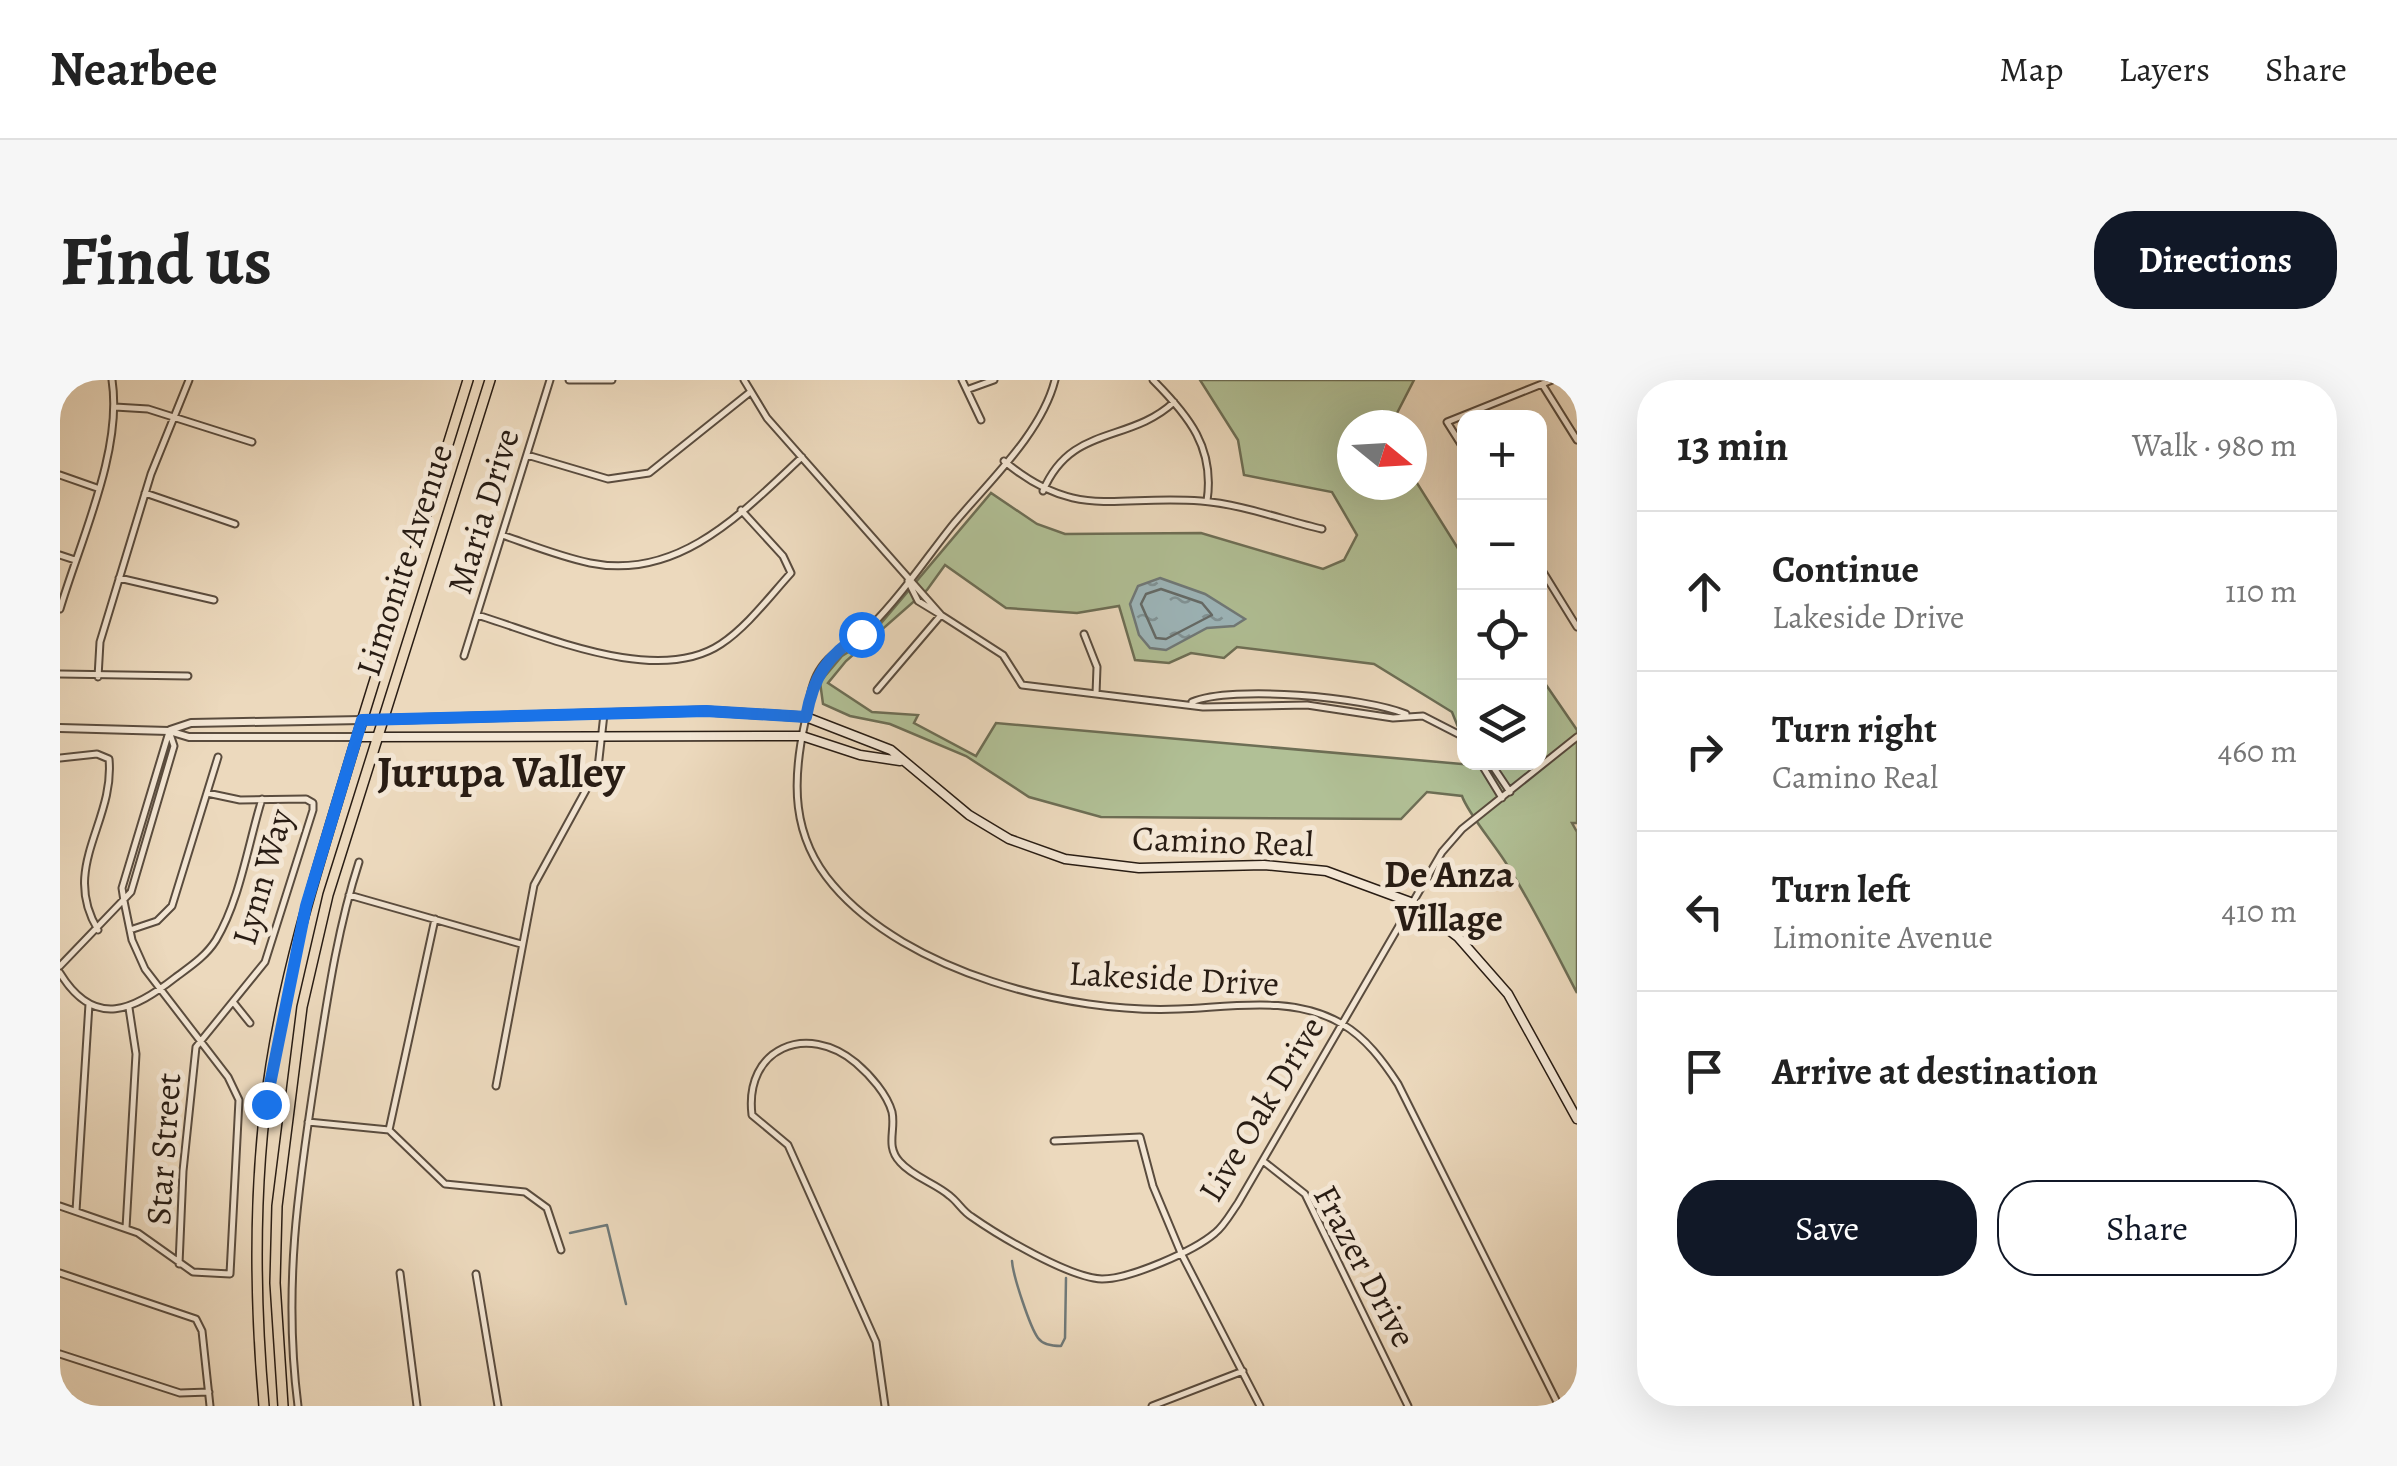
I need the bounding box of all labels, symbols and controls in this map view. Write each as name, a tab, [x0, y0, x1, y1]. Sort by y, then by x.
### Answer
text: Nearbee	[50, 36, 218, 102]
text: Map	[1999, 45, 2063, 93]
text: Layers	[2118, 45, 2210, 93]
text: Share	[2265, 45, 2347, 93]
button: Directions	[2094, 211, 2337, 309]
text: Find us	[60, 213, 272, 308]
north arrow	[1337, 410, 1427, 500]
map controls	[1457, 410, 1547, 770]
button: +	[1457, 410, 1547, 500]
text: 13 min	[1677, 417, 1788, 474]
street label: Maria Drive	[435, 422, 531, 600]
text: Walk · 980 m	[2132, 423, 2297, 467]
street label: Limonite Avenue	[344, 438, 464, 682]
button: −	[1457, 500, 1547, 590]
text: Continue	[1772, 543, 1919, 595]
icon: ahead	[1677, 564, 1732, 619]
text: 110 m	[2225, 569, 2297, 613]
button: locate	[1457, 590, 1547, 680]
text: Lakeside Drive	[1772, 595, 1964, 639]
route start	[839, 612, 885, 658]
button: layers	[1457, 680, 1547, 770]
text: Turn right	[1772, 703, 1937, 755]
icon: right	[1677, 724, 1732, 779]
text: 460 m	[2218, 729, 2297, 773]
district label: Jurupa Valley	[377, 741, 626, 803]
text: Camino Real	[1772, 755, 1938, 799]
street label: Lynn Way	[220, 803, 304, 951]
street label: Camino Real	[1131, 814, 1315, 868]
district label: De Anza Village	[1384, 848, 1515, 944]
text: Turn left	[1772, 863, 1911, 915]
icon: left	[1677, 884, 1732, 939]
text: 410 m	[2222, 889, 2297, 933]
text: Limonite Avenue	[1772, 915, 1993, 959]
street label: Lakeside Drive	[1068, 949, 1280, 1007]
street label: Live Oak Drive	[1187, 1007, 1335, 1211]
icon: arrive	[1677, 1044, 1732, 1099]
text: Arrive at destination	[1772, 1045, 2098, 1097]
street label: Star Street	[134, 1071, 192, 1227]
route end	[244, 1082, 290, 1128]
street label: Frazer Drive	[1302, 1176, 1428, 1356]
button: Save	[1677, 1180, 1977, 1276]
button: Share	[1997, 1180, 2297, 1276]

